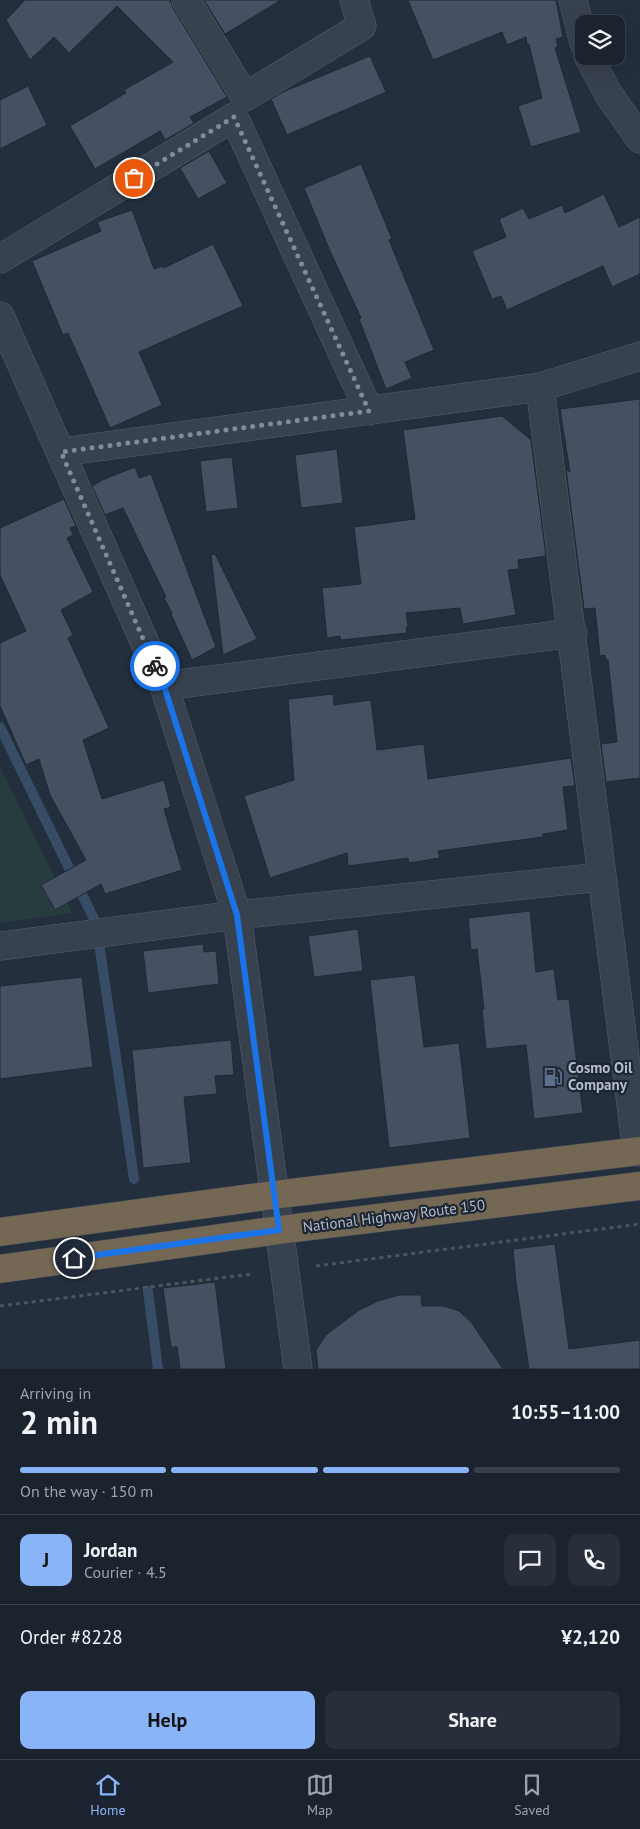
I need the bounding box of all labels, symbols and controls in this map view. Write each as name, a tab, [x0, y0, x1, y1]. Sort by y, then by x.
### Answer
map controls	[575, 15, 625, 65]
button: layers	[575, 15, 625, 65]
pin	[113, 157, 155, 199]
icon: bag	[120, 164, 148, 192]
courier	[130, 641, 180, 691]
icon: bike	[141, 652, 169, 680]
place label: Cosmo Oil Company	[568, 1058, 633, 1094]
fuel station icon: Cosmo Oil Company	[542, 1066, 564, 1088]
street label: National Highway Route 150	[302, 1195, 486, 1236]
pin	[53, 1237, 95, 1279]
icon: home	[60, 1244, 88, 1272]
text: Arriving in	[20, 1383, 91, 1403]
text: 10:55–11:00	[511, 1400, 620, 1424]
text: 2 min	[20, 1401, 98, 1443]
text: On the way · 150 m	[20, 1481, 153, 1501]
button: chat	[504, 1534, 556, 1586]
button: phone	[568, 1534, 620, 1586]
text: Jordan	[84, 1538, 137, 1562]
text: J	[43, 1548, 49, 1572]
text: Courier · 4.5	[84, 1562, 167, 1582]
text: Order #8228	[20, 1625, 123, 1649]
text: ¥2,120	[561, 1625, 620, 1649]
button: Help	[20, 1691, 315, 1749]
button: Share	[325, 1691, 620, 1749]
tab: Home	[90, 1771, 126, 1819]
tab: Map	[306, 1771, 334, 1819]
tab: Saved	[514, 1771, 550, 1819]

